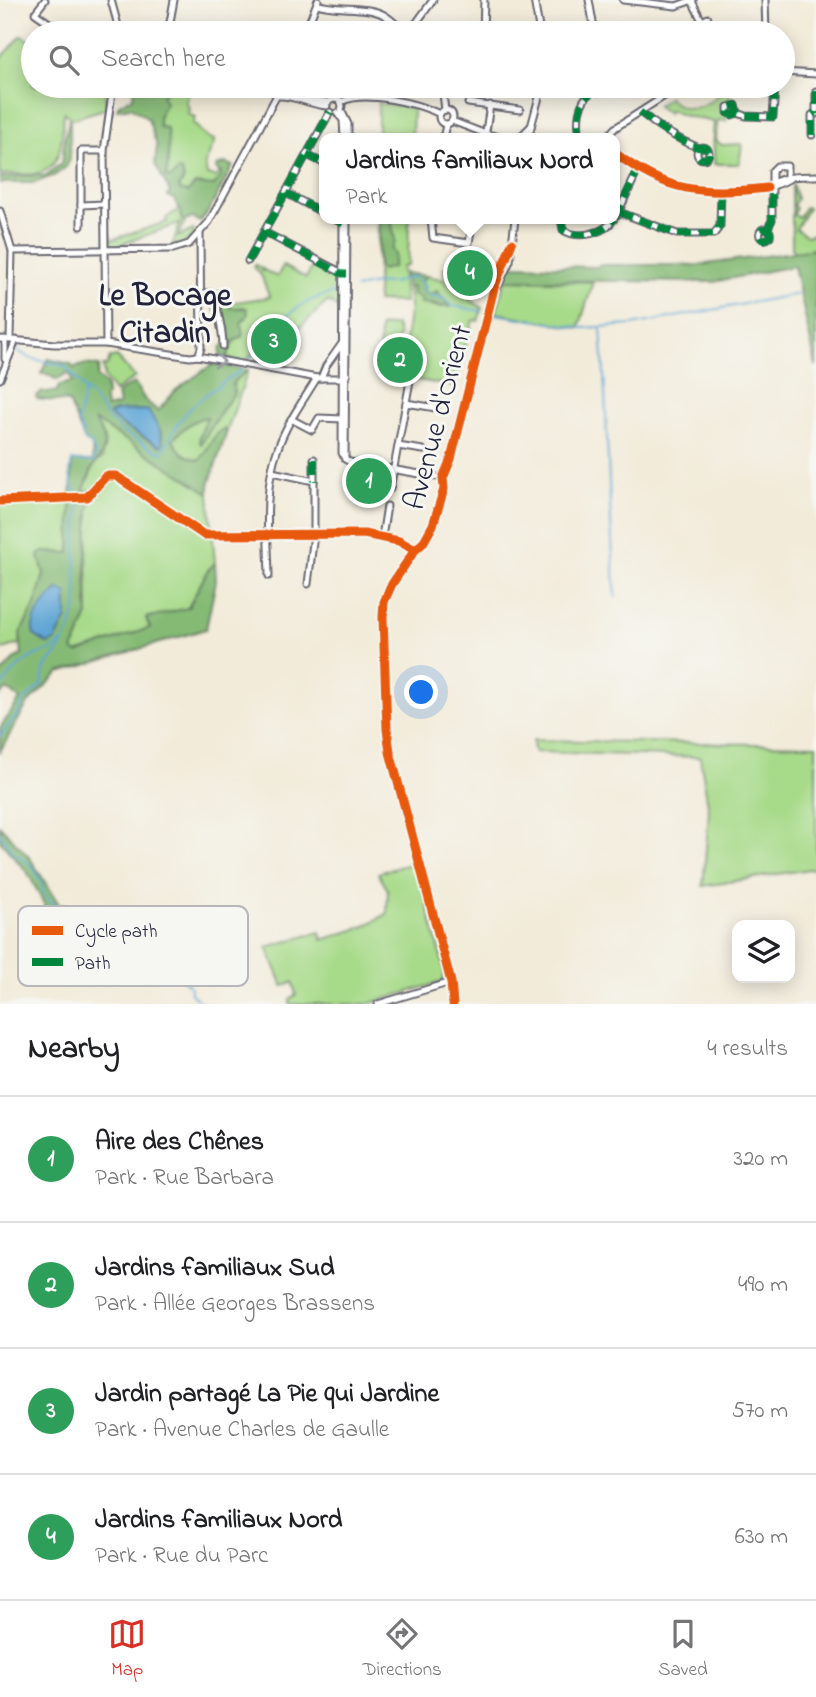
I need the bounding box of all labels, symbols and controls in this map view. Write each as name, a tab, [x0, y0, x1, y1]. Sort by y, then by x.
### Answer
search box	[21, 21, 795, 98]
icon: search	[45, 41, 83, 79]
text: Search here	[101, 41, 226, 79]
popup	[319, 133, 620, 224]
text: Jardins familiaux Nord	[346, 143, 593, 181]
text: Park	[346, 181, 387, 214]
pin: 4	[447, 247, 493, 299]
district label: Le Bocage Citadin	[99, 274, 233, 358]
pin: 3	[251, 315, 297, 367]
street label: Avenue d'Orient	[394, 320, 486, 515]
pin: 2	[377, 334, 423, 386]
one-way arrow	[214, 354, 226, 369]
pin: 1	[346, 455, 392, 507]
your location	[404, 675, 438, 709]
legend	[18, 906, 248, 986]
text: Cycle path	[75, 919, 157, 947]
map controls	[732, 920, 795, 983]
button: layers	[732, 920, 795, 983]
text: Path	[75, 951, 111, 978]
text: Nearby	[28, 1028, 120, 1072]
text: 4 results	[707, 1033, 788, 1066]
text: Aire des Chênes	[95, 1124, 264, 1162]
text: 1	[47, 1143, 55, 1176]
text: 320 m	[734, 1143, 788, 1176]
text: Park · Rue Barbara	[95, 1162, 274, 1195]
text: Jardins familiaux Sud	[95, 1250, 335, 1288]
text: 2	[45, 1269, 57, 1302]
text: 490 m	[738, 1269, 788, 1302]
text: Park · Allée Georges Brassens	[95, 1288, 375, 1321]
text: Jardin partagé La Pie qui Jardine	[95, 1376, 439, 1414]
text: 3	[46, 1395, 56, 1428]
text: 570 m	[732, 1395, 788, 1428]
text: Park · Avenue Charles de Gaulle	[95, 1414, 389, 1447]
text: Jardins familiaux Nord	[95, 1502, 342, 1540]
text: 4	[46, 1521, 56, 1554]
text: 630 m	[735, 1521, 788, 1554]
text: Park · Rue du Parc	[95, 1540, 268, 1573]
tab: Map	[108, 1615, 146, 1684]
tab: Directions	[363, 1615, 442, 1684]
tab: Saved	[658, 1615, 708, 1684]

